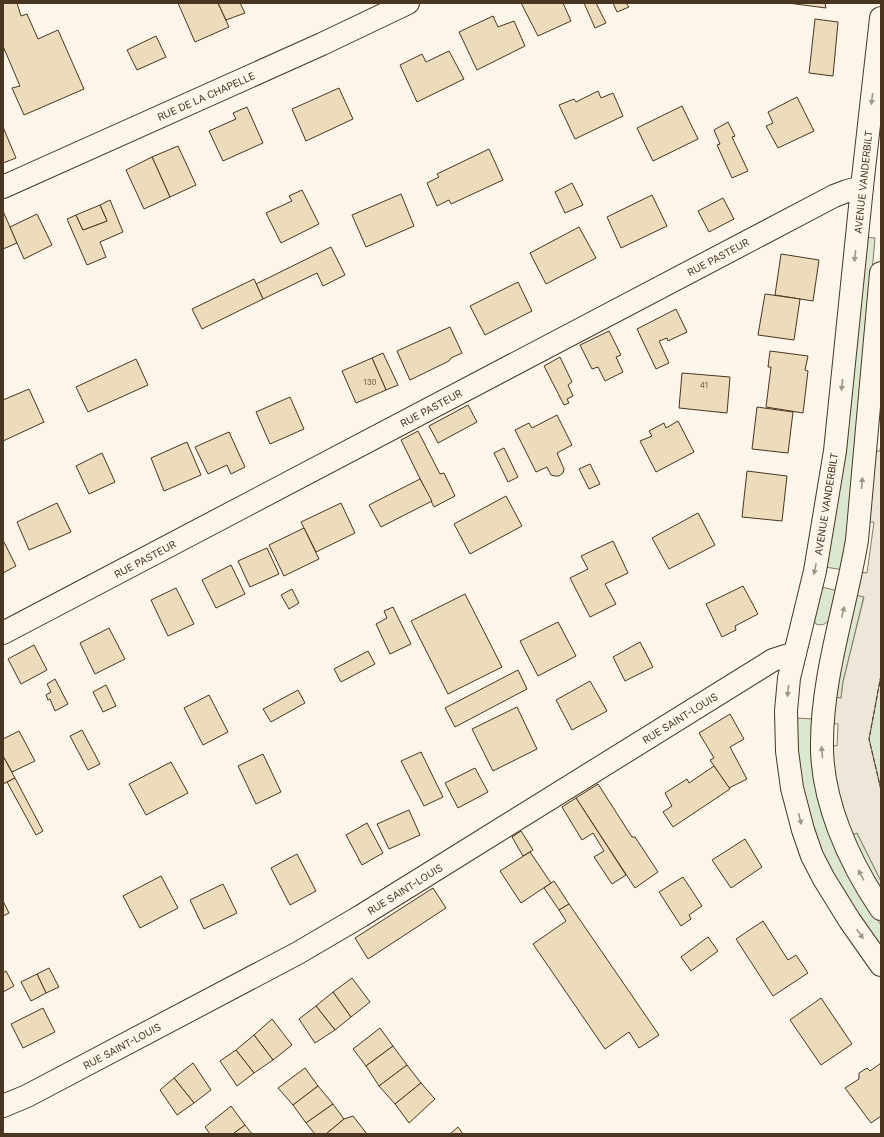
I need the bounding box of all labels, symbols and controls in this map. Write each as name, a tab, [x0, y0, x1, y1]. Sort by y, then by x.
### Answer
street label: RUE DE LA CHAPELLE	[155, 69, 257, 123]
one-way arrow	[869, 93, 875, 105]
street label: AVENUE VANDERBILT	[852, 130, 874, 234]
street label: RUE PASTEUR	[685, 235, 751, 278]
one-way arrow	[852, 250, 859, 262]
house number: 130	[363, 377, 377, 387]
one-way arrow	[838, 379, 845, 391]
house number: 41	[700, 380, 708, 390]
street label: RUE PASTEUR	[398, 386, 464, 429]
street label: AVENUE VANDERBILT	[812, 452, 840, 556]
one-way arrow	[859, 477, 866, 490]
street label: RUE PASTEUR	[112, 537, 178, 580]
one-way arrow	[812, 563, 818, 575]
one-way arrow	[840, 606, 846, 618]
one-way arrow	[785, 685, 791, 697]
street label: RUE SAINT-LOUIS	[640, 690, 720, 746]
one-way arrow	[819, 746, 826, 758]
one-way arrow	[798, 813, 804, 826]
street label: RUE SAINT-LOUIS	[365, 861, 445, 917]
one-way arrow	[858, 869, 864, 881]
one-way arrow	[856, 928, 863, 940]
street label: RUE SAINT-LOUIS	[81, 1020, 163, 1072]

